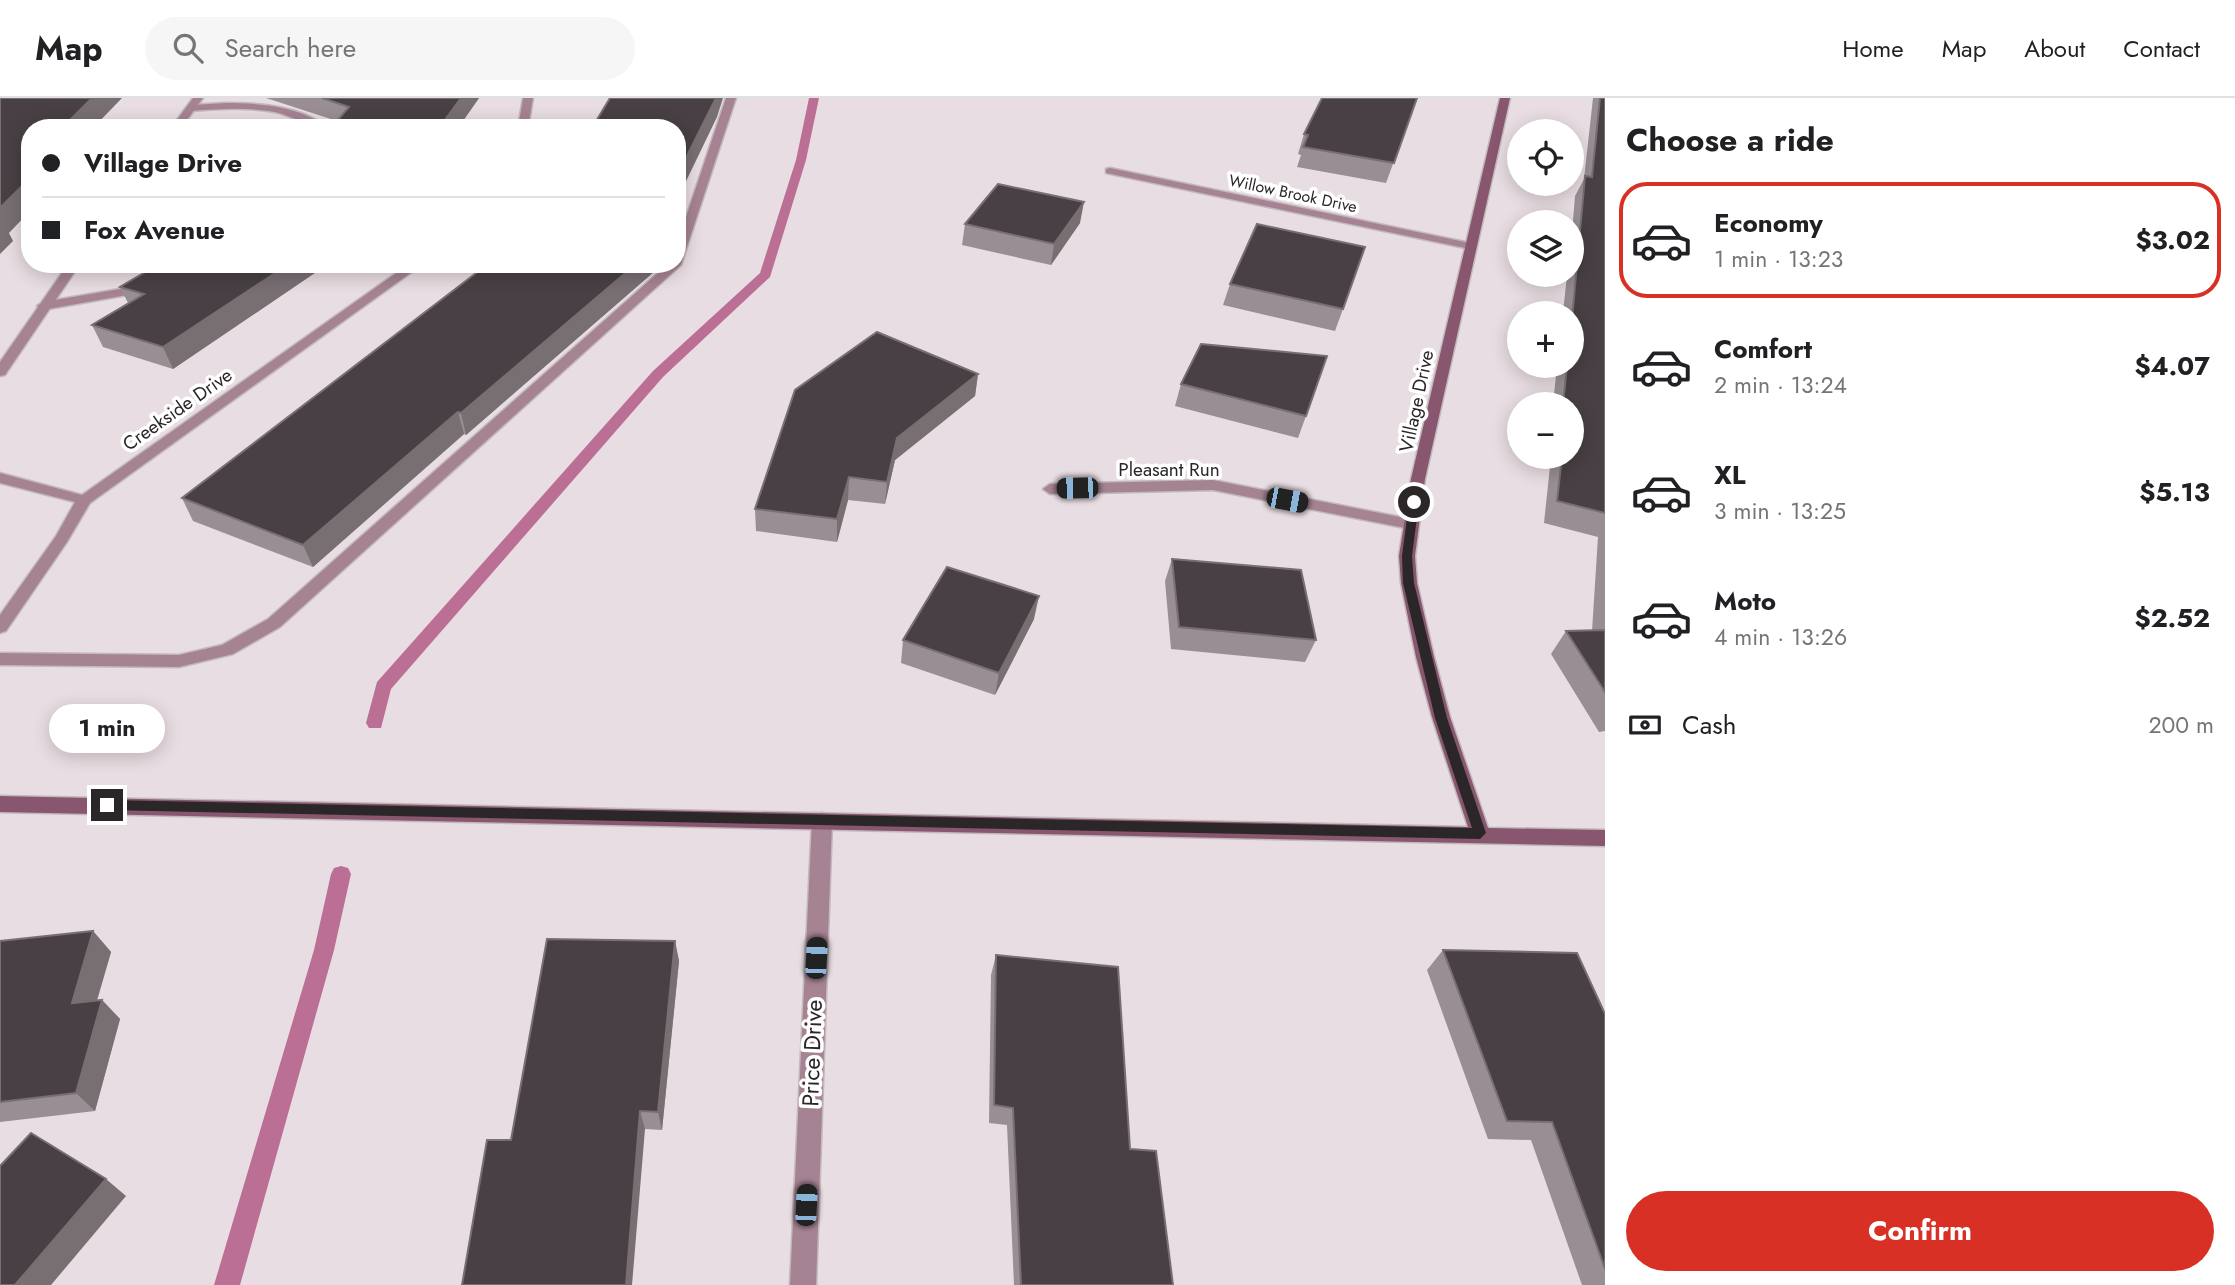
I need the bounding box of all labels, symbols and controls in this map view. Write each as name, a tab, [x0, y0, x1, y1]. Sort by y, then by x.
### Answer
search box	[145, 17, 635, 80]
text: Map	[35, 25, 103, 72]
icon: search	[169, 29, 207, 67]
text: Search here	[225, 29, 356, 67]
text: Home	[1842, 31, 1904, 66]
text: Map	[1942, 31, 1986, 66]
text: About	[2024, 31, 2085, 66]
text: Contact	[2123, 31, 2200, 66]
text: Choose a ride	[1626, 117, 1834, 163]
map controls	[1507, 119, 1584, 469]
button: locate	[1507, 119, 1584, 196]
text: Village Drive	[84, 144, 242, 182]
street label: Willow Brook Drive	[1227, 169, 1359, 218]
text: Economy	[1714, 204, 1823, 242]
icon: car	[1630, 209, 1693, 272]
button: layers	[1507, 210, 1584, 287]
text: Fox Avenue	[84, 211, 225, 249]
text: $3.02	[2135, 221, 2210, 259]
text: 1 min · 13:23	[1714, 242, 1843, 276]
button: +	[1507, 301, 1584, 378]
text: Comfort	[1714, 330, 1812, 368]
icon: car	[1630, 335, 1693, 398]
street label: Village Drive	[1392, 347, 1441, 455]
text: $4.07	[2134, 347, 2210, 385]
street label: Creekside Drive	[117, 361, 238, 457]
text: 2 min · 13:24	[1714, 368, 1847, 402]
button: −	[1507, 392, 1584, 469]
street label: Pleasant Run	[1118, 456, 1220, 483]
text: XL	[1714, 456, 1746, 494]
icon: car	[1630, 461, 1693, 524]
text: $5.13	[2139, 473, 2210, 511]
car	[1056, 477, 1099, 499]
car	[1265, 486, 1310, 514]
route start	[1398, 486, 1430, 518]
text: 3 min · 13:25	[1714, 494, 1846, 528]
text: Moto	[1714, 582, 1776, 620]
icon: car	[1630, 587, 1693, 650]
text: $2.52	[2135, 599, 2210, 637]
text: 4 min · 13:26	[1714, 620, 1847, 654]
callout: 1 min	[49, 704, 165, 752]
icon: cash	[1626, 706, 1664, 744]
text: Cash	[1682, 706, 1736, 744]
text: 200 m	[2148, 708, 2214, 742]
text: 1 min	[78, 711, 136, 745]
route end	[91, 789, 123, 821]
car	[805, 936, 828, 980]
street label: Price Drive	[793, 999, 831, 1107]
car	[795, 1183, 818, 1227]
button: Confirm	[1626, 1191, 2214, 1271]

